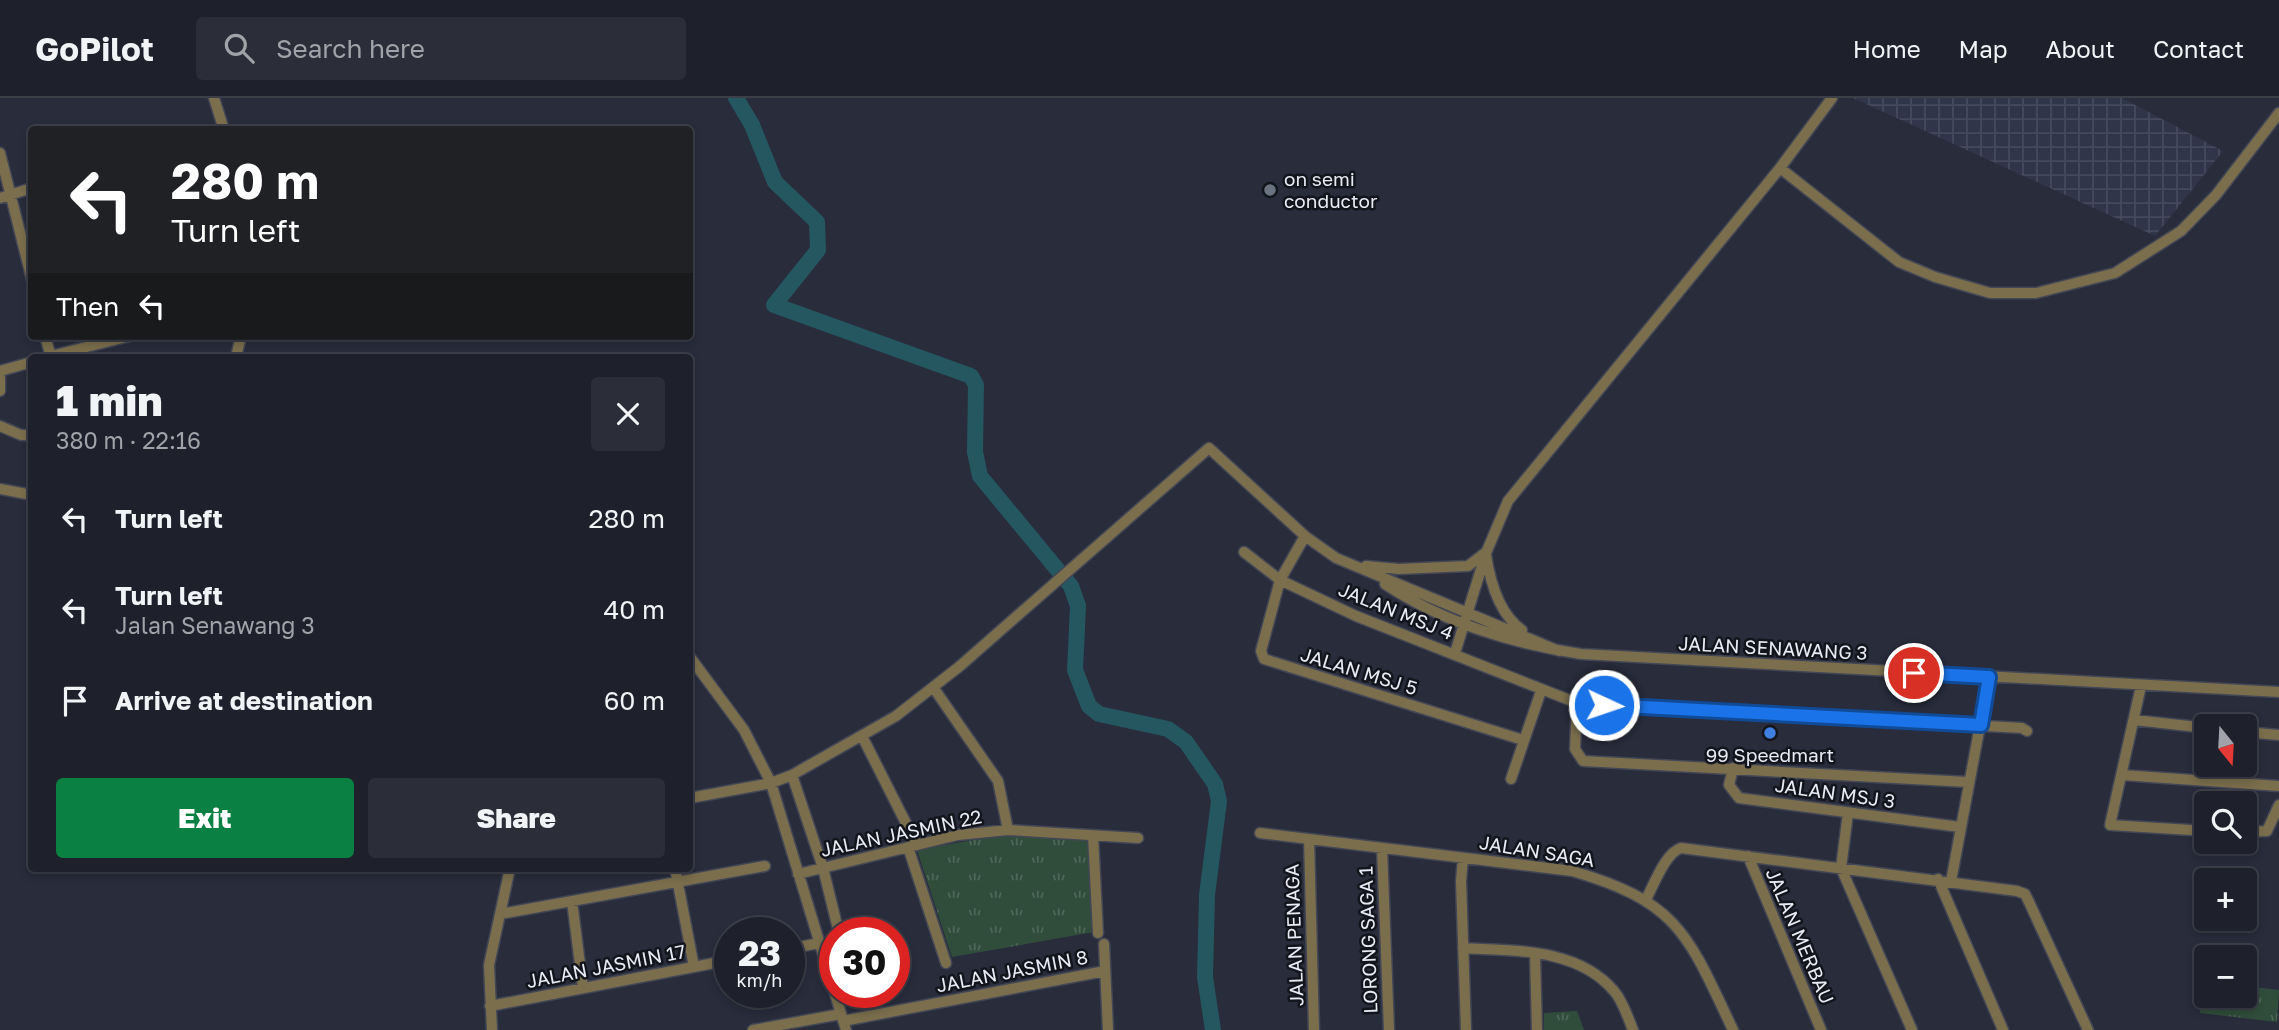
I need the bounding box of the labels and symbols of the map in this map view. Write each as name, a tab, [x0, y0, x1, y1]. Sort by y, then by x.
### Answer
place label: on semi conductor	[1284, 167, 1378, 212]
marker: on semi conductor	[1262, 182, 1278, 198]
street label: JALAN MSJ 4	[1336, 577, 1457, 644]
street label: JALAN SENAWANG 3	[1678, 631, 1868, 664]
street label: JALAN MSJ 5	[1298, 642, 1420, 699]
pin	[1884, 643, 1944, 703]
position arrow	[1567, 668, 1641, 742]
north arrow	[2194, 714, 2258, 777]
marker: 99 Speedmart	[1762, 725, 1778, 741]
place label: 99 Speedmart	[1706, 743, 1834, 766]
street label: JALAN MSJ 3	[1774, 773, 1897, 812]
street label: JALAN JASMIN 22	[818, 804, 984, 861]
street label: JALAN SAGA	[1478, 830, 1596, 871]
street label: JALAN PENAGA	[1280, 863, 1307, 1007]
street label: JALAN MERBAU	[1761, 864, 1839, 1007]
street label: LORONG SAGA 1	[1353, 866, 1382, 1014]
speed limit sign: 30	[819, 917, 910, 1008]
street label: JALAN JASMIN 17	[524, 939, 687, 992]
street label: JALAN JASMIN 8	[934, 945, 1090, 996]

